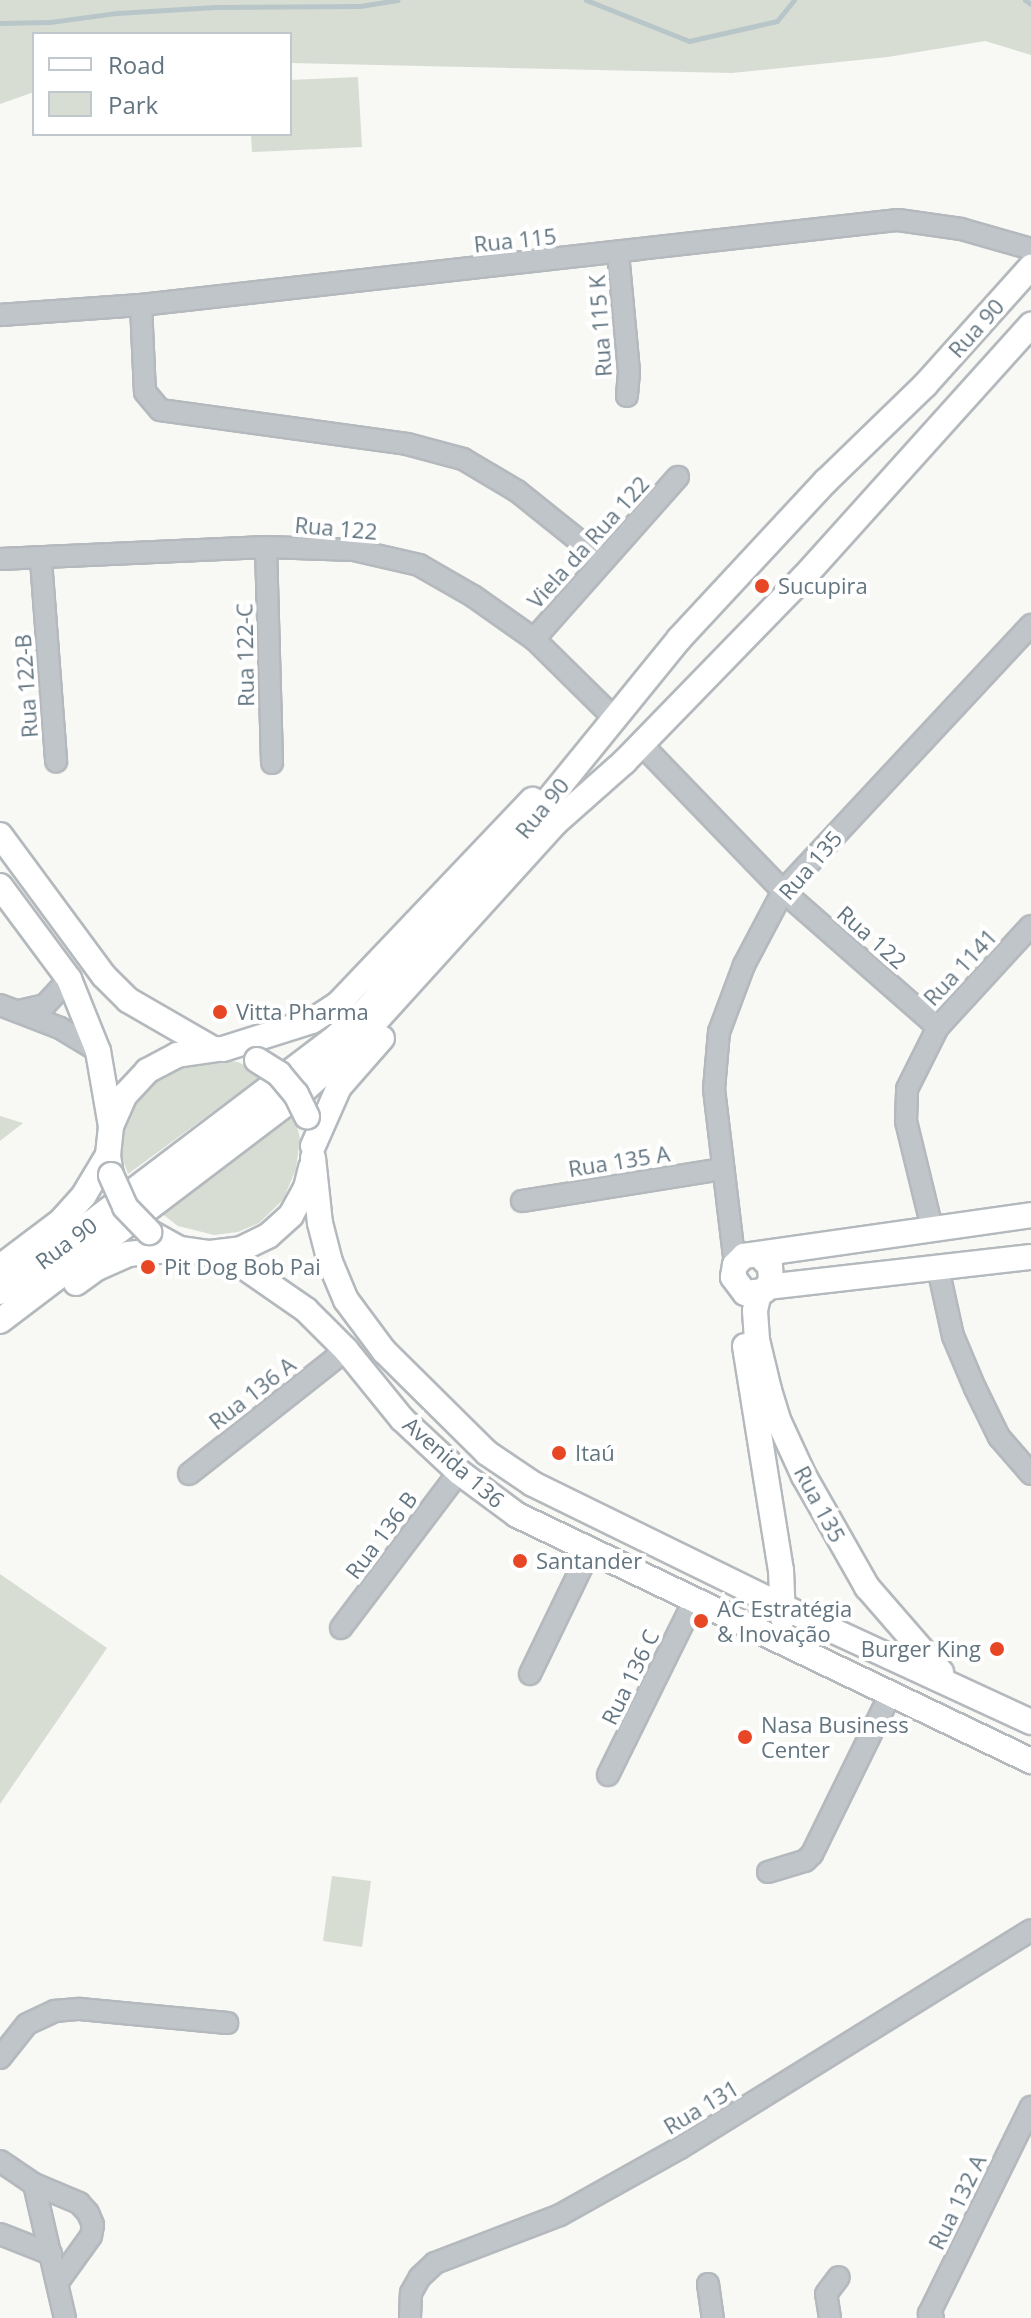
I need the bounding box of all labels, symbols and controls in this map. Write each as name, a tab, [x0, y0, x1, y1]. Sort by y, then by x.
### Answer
legend	[32, 32, 292, 136]
text: Road	[108, 48, 165, 81]
text: Park	[108, 88, 158, 121]
street label: Rua 115	[472, 223, 558, 257]
street label: Rua 115 K	[583, 274, 617, 378]
street label: Rua 90	[943, 293, 1009, 363]
street label: Viela da Rua 122	[522, 470, 654, 614]
street label: Rua 122	[294, 511, 378, 545]
place label: Sucupira	[778, 573, 868, 599]
marker: Sucupira	[753, 577, 771, 595]
street label: Rua 122-C	[231, 603, 259, 707]
street label: Rua 122-B	[9, 633, 43, 739]
street label: Rua 90	[510, 772, 574, 844]
street label: Rua 135	[773, 825, 847, 905]
street label: Rua 122	[832, 900, 912, 974]
street label: Rua 1141	[918, 923, 1002, 1011]
place label: Vitta Pharma	[236, 999, 369, 1025]
marker: Vitta Pharma	[211, 1003, 229, 1021]
street label: Rua 135 A	[566, 1140, 672, 1182]
street label: Rua 90	[30, 1211, 102, 1275]
place label: Pit Dog Bob Pai	[164, 1254, 321, 1280]
marker: Pit Dog Bob Pai	[139, 1258, 157, 1276]
street label: Rua 136 A	[204, 1351, 300, 1435]
street label: Avenida 136	[398, 1411, 510, 1513]
place label: Itaú	[575, 1440, 615, 1466]
marker: Itaú	[550, 1444, 568, 1462]
street label: Rua 135	[789, 1461, 851, 1547]
street label: Rua 136 B	[340, 1486, 422, 1584]
place label: Santander	[536, 1548, 642, 1574]
marker: Santander	[511, 1552, 529, 1570]
place label: AC Estratégia & Inovação	[717, 1595, 852, 1646]
marker: AC Estratégia & Inovação	[692, 1612, 710, 1630]
street label: Rua 136 C	[596, 1625, 664, 1729]
place label: Burger King	[861, 1636, 981, 1662]
marker: Burger King	[988, 1640, 1006, 1658]
place label: Nasa Business Center	[761, 1711, 909, 1762]
marker: Nasa Business Center	[736, 1728, 754, 1746]
street label: Rua 131	[659, 2074, 743, 2140]
street label: Rua 132 A	[923, 2150, 991, 2254]

